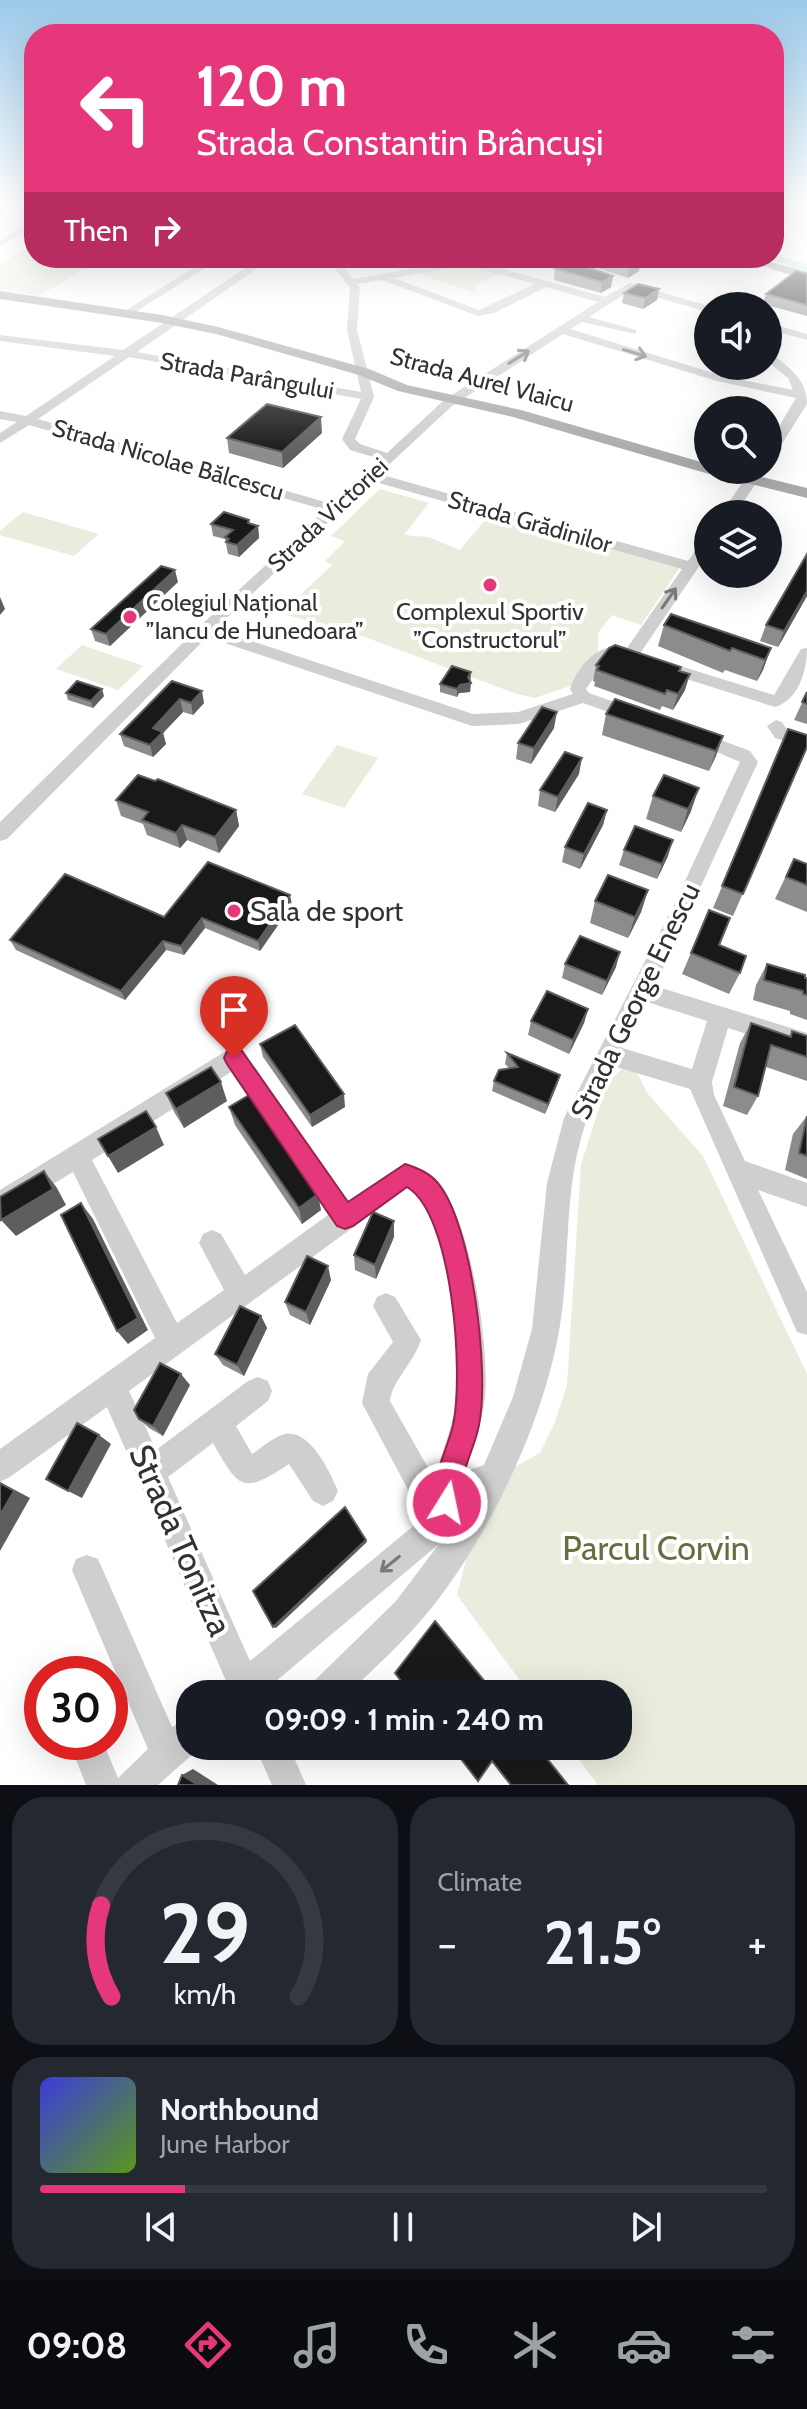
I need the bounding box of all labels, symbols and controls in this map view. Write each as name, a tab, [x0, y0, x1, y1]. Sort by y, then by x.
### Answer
text: 120 m	[196, 52, 347, 120]
icon: left	[64, 56, 168, 160]
text: Strada Constantin Brâncuși	[196, 120, 604, 164]
icon: right	[144, 208, 188, 252]
text: Then	[64, 212, 128, 249]
map controls	[694, 292, 782, 588]
button: sound	[694, 292, 782, 380]
street label: Strada Aurel Vlaicu	[387, 341, 577, 418]
street label: Strada Parângului	[158, 346, 336, 405]
one-way arrow	[622, 346, 648, 361]
one-way arrow	[507, 348, 530, 364]
button: search	[694, 396, 782, 484]
street label: Strada Nicolae Bălcescu	[49, 413, 287, 506]
street label: Strada Victoriei	[262, 452, 394, 578]
street label: Strada Grădinilor	[445, 484, 616, 559]
button: layers	[694, 500, 782, 588]
marker: Complexul Sportiv ”Constructorul”	[481, 576, 499, 594]
place label: Colegiul Național ”Iancu de Hunedoara”	[146, 588, 364, 645]
one-way arrow	[661, 588, 678, 610]
place label: Complexul Sportiv ”Constructorul”	[396, 597, 584, 654]
marker: Colegiul Național ”Iancu de Hunedoara”	[121, 608, 139, 626]
street label: Strada George Enescu	[563, 877, 707, 1125]
place label: Sala de sport	[250, 894, 403, 928]
marker: Sala de sport	[225, 902, 243, 920]
pin	[200, 976, 268, 1058]
icon: arrive	[212, 988, 256, 1032]
street label: Strada Tonitza	[120, 1438, 242, 1643]
position arrow	[405, 1461, 489, 1545]
park label: Parcul Corvin	[562, 1527, 750, 1569]
one-way arrow	[380, 1555, 401, 1573]
speed limit sign: 30	[24, 1656, 128, 1760]
text: 09:09 · 1 min · 240 m	[264, 1701, 544, 1738]
text: Climate	[438, 1866, 522, 1898]
text: 29	[159, 1883, 250, 1984]
text: 21.5°	[544, 1906, 661, 1979]
text: −	[438, 1917, 457, 1970]
text: +	[748, 1917, 767, 1970]
text: km/h	[173, 1976, 236, 2011]
text: Northbound	[160, 2091, 319, 2128]
text: June Harbor	[160, 2128, 289, 2160]
icon: previous	[139, 2205, 183, 2249]
icon: pause	[381, 2205, 425, 2249]
icon: next	[624, 2205, 668, 2249]
icon: directions	[180, 2317, 236, 2373]
icon: music	[289, 2317, 345, 2373]
icon: phone	[398, 2317, 454, 2373]
icon: climate	[507, 2317, 563, 2373]
icon: car	[616, 2317, 672, 2373]
icon: filters	[725, 2317, 781, 2373]
text: 09:08	[26, 2323, 127, 2367]

